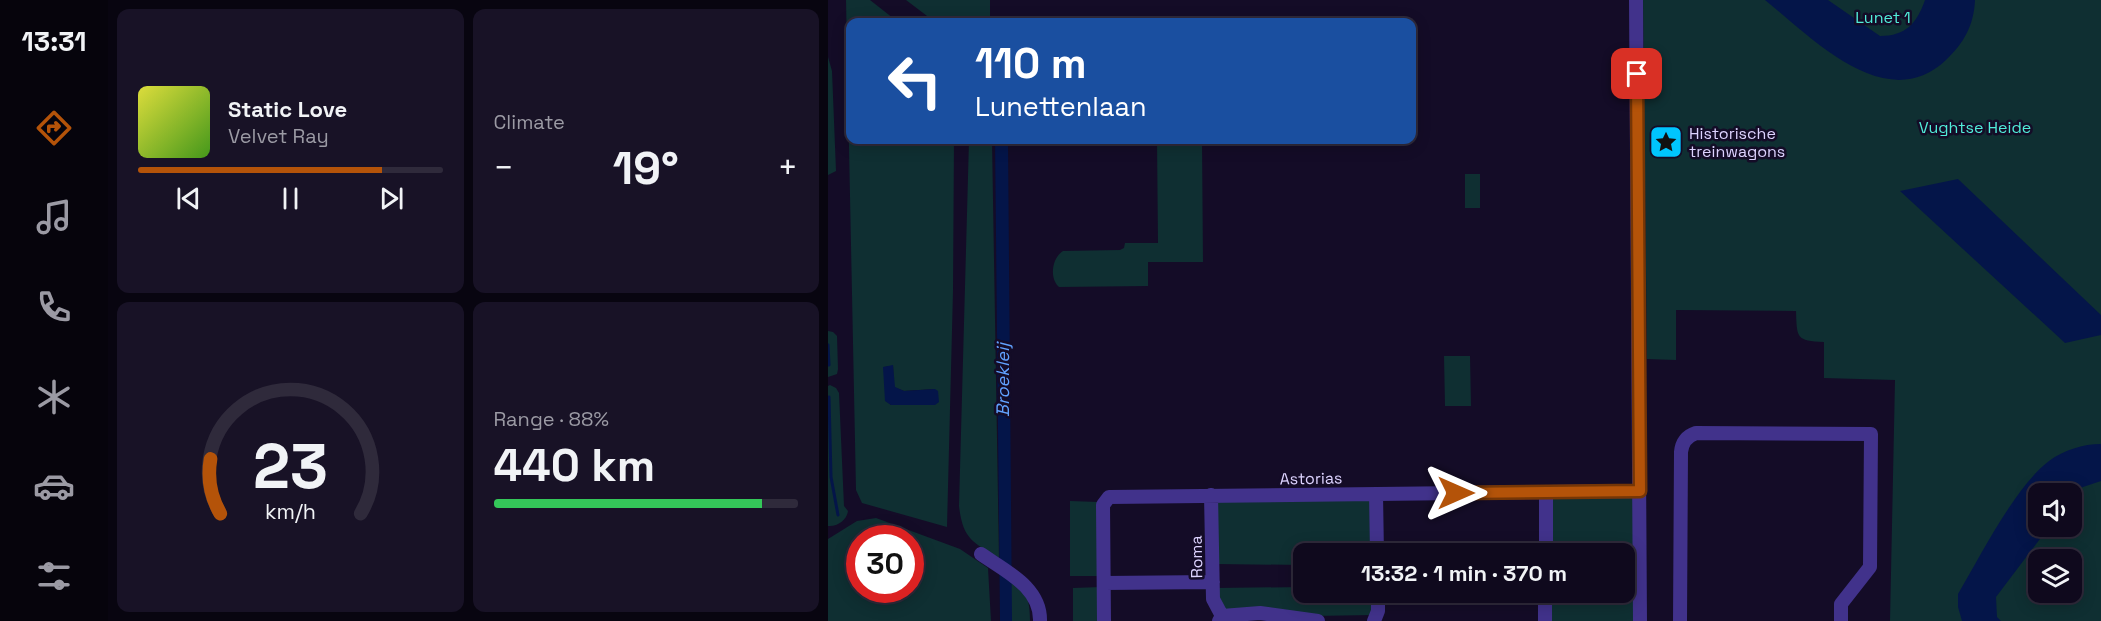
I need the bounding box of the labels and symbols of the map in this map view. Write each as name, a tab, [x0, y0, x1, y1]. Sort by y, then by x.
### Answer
park label: Lunet 1	[1855, 7, 1911, 28]
pin	[1611, 48, 1662, 99]
park label: Vughtse Heide	[1919, 117, 2031, 138]
place label: Historische treinwagons	[1689, 123, 1785, 162]
place icon: Historische treinwagons	[1648, 124, 1684, 160]
water label: Broekleij	[991, 341, 1014, 417]
position arrow	[1424, 461, 1488, 525]
street label: Astorias	[1279, 467, 1343, 490]
speed limit sign: 30	[846, 525, 924, 603]
street label: Roma	[1186, 535, 1207, 579]

